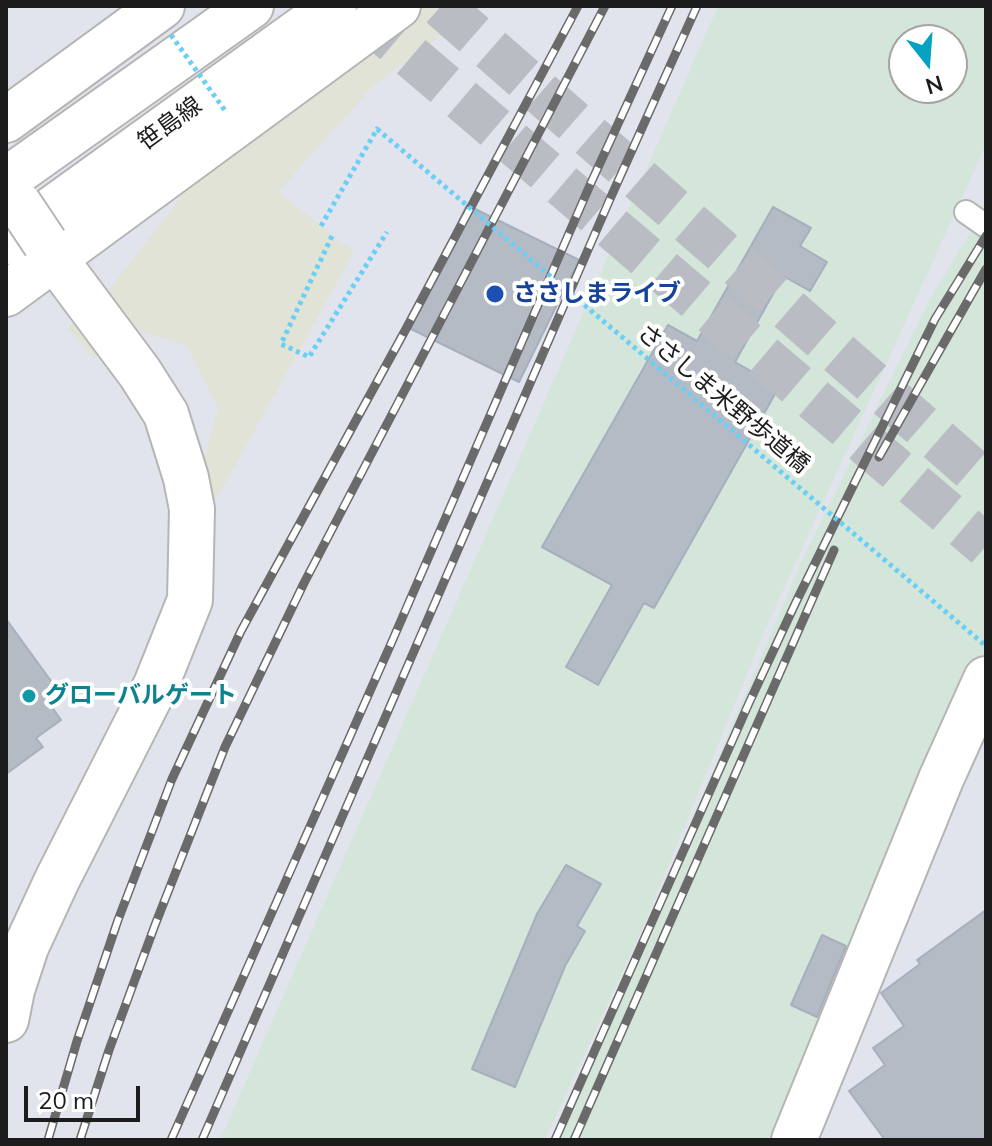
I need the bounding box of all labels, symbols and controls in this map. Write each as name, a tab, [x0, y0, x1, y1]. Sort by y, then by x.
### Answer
north arrow	[888, 24, 968, 104]
text: N	[922, 69, 946, 101]
street label: 笹島線	[132, 91, 208, 157]
place label: ささしまライブ	[513, 280, 681, 308]
marker: ささしまライブ	[484, 283, 506, 305]
street label: ささしま米野歩道橋	[631, 319, 815, 479]
place label: グローバルゲート	[45, 682, 237, 710]
marker: グローバルゲート	[20, 687, 38, 705]
scale bar	[28, 1070, 144, 1120]
text: 20 m	[38, 1085, 94, 1115]

